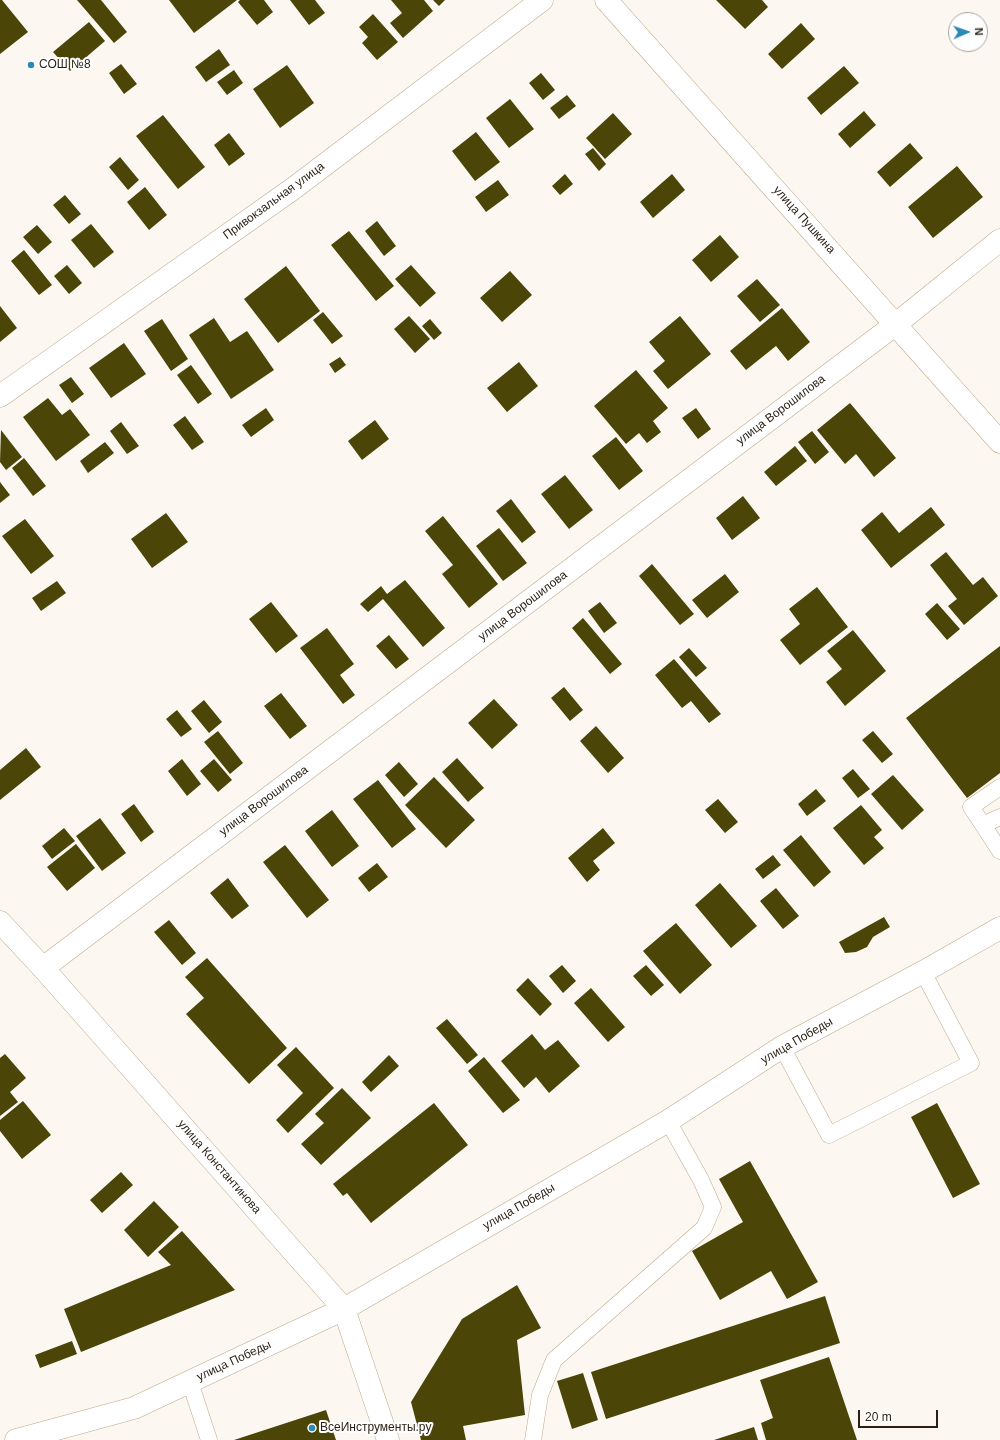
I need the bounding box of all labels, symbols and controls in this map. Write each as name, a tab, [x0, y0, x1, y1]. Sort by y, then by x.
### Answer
north arrow	[948, 12, 988, 52]
text: N	[973, 27, 985, 36]
place label: СОШ №8	[39, 58, 91, 72]
marker: СОШ №8	[26, 60, 36, 70]
street label: Привокзальная улица	[220, 159, 328, 243]
street label: улица Пушкина	[770, 183, 838, 257]
street label: улица Ворошилова	[734, 372, 828, 448]
street label: улица Ворошилова	[476, 568, 570, 644]
street label: улица Ворошилова	[217, 763, 311, 839]
street label: улица Победы	[759, 1015, 835, 1067]
street label: улица Константинова	[174, 1117, 264, 1217]
street label: улица Победы	[481, 1181, 557, 1233]
street label: улица Победы	[195, 1337, 273, 1385]
scale bar	[860, 1402, 940, 1428]
text: 20 m	[865, 1410, 892, 1424]
place label: ВсеИнструменты.ру	[320, 1421, 431, 1435]
marker: ВсеИнструменты.ру	[307, 1423, 317, 1433]

